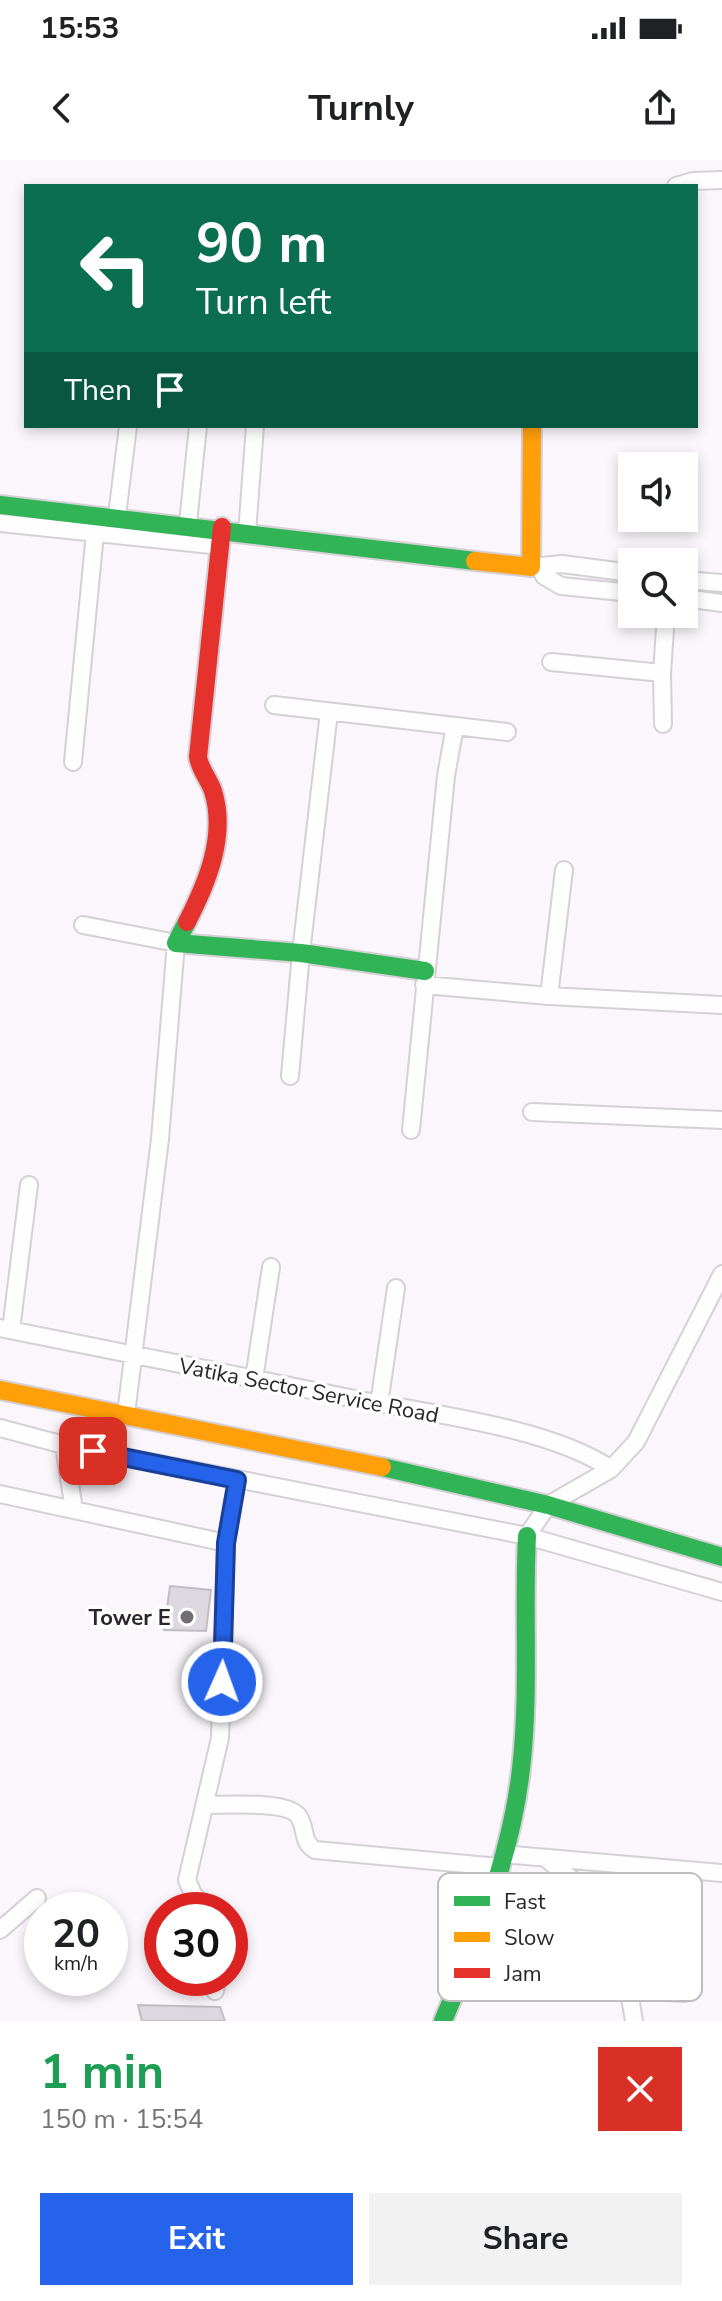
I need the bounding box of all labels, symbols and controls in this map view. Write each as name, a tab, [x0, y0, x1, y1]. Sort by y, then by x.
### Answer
text: 15:53	[40, 8, 119, 49]
text: Turnly	[308, 84, 414, 133]
icon: back	[40, 86, 84, 130]
icon: share	[638, 86, 682, 130]
text: 90 m	[196, 205, 327, 282]
icon: left	[64, 216, 168, 320]
text: Turn left	[196, 278, 331, 327]
icon: arrive	[148, 368, 192, 412]
text: Then	[64, 370, 132, 411]
map controls	[618, 452, 698, 628]
button: sound	[618, 452, 698, 532]
button: search	[618, 548, 698, 628]
street label: Vatika Sector Service Road	[175, 1351, 441, 1431]
pin	[59, 1417, 127, 1485]
icon: arrive	[71, 1429, 115, 1473]
place label: Tower E	[88, 1603, 171, 1633]
marker: Tower E	[178, 1608, 196, 1626]
position arrow	[180, 1640, 264, 1724]
legend	[438, 1873, 702, 2001]
text: Fast	[504, 1887, 546, 1917]
speed limit sign: 30	[144, 1892, 248, 1996]
text: 20	[52, 1907, 100, 1961]
text: Slow	[504, 1923, 555, 1953]
text: km/h	[54, 1950, 98, 1977]
text: Jam	[503, 1959, 542, 1989]
text: 1 min	[40, 2039, 164, 2105]
button: close	[598, 2047, 682, 2131]
text: 150 m · 15:54	[40, 2102, 203, 2137]
button: Exit	[40, 2193, 353, 2285]
button: Share	[369, 2193, 682, 2285]

